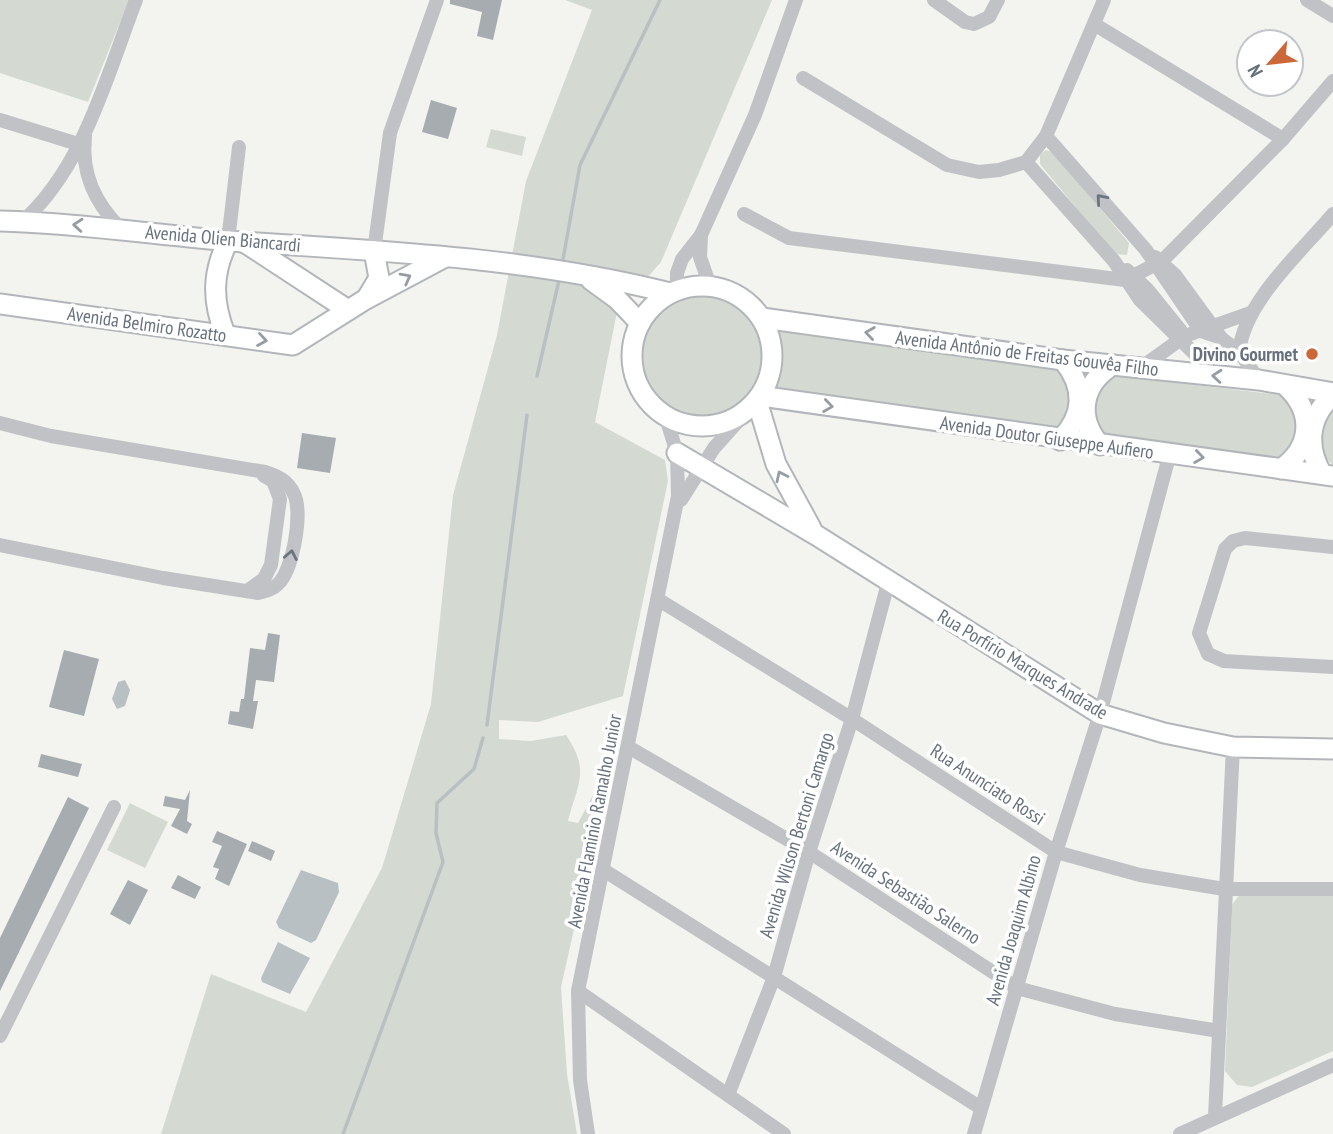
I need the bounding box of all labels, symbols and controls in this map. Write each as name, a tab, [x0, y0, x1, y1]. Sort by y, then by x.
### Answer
north arrow	[1235, 28, 1305, 98]
text: N	[1242, 61, 1268, 81]
one-way arrow	[1097, 194, 1109, 207]
one-way arrow	[72, 218, 83, 233]
street label: Avenida Olien Biancardi	[144, 219, 302, 257]
one-way arrow	[399, 272, 411, 286]
street label: Avenida Belmiro Rozatto	[66, 301, 228, 347]
street label: Avenida Antônio de Freitas Gouvêa Filho	[894, 325, 1160, 381]
one-way arrow	[864, 326, 876, 341]
one-way arrow	[256, 332, 268, 347]
place label: Divino Gourmet	[1193, 342, 1298, 366]
marker: Divino Gourmet	[1304, 346, 1320, 362]
one-way arrow	[1211, 369, 1222, 384]
one-way arrow	[822, 398, 834, 413]
street label: Avenida Doutor Giuseppe Aufiero	[939, 410, 1155, 464]
one-way arrow	[1193, 449, 1205, 464]
one-way arrow	[775, 471, 789, 483]
one-way arrow	[283, 549, 298, 561]
street label: Rua Porfírio Marques Andrade	[933, 604, 1113, 724]
street label: Avenida Flaminio Ramalho Junior	[561, 711, 627, 930]
street label: Avenida Wilson Bertoni Camargo	[753, 729, 839, 941]
street label: Rua Anunciato Rossi	[926, 738, 1050, 830]
street label: Avenida Sebastião Salerno	[827, 835, 985, 949]
street label: Avenida Joaquim Albino	[980, 852, 1046, 1008]

